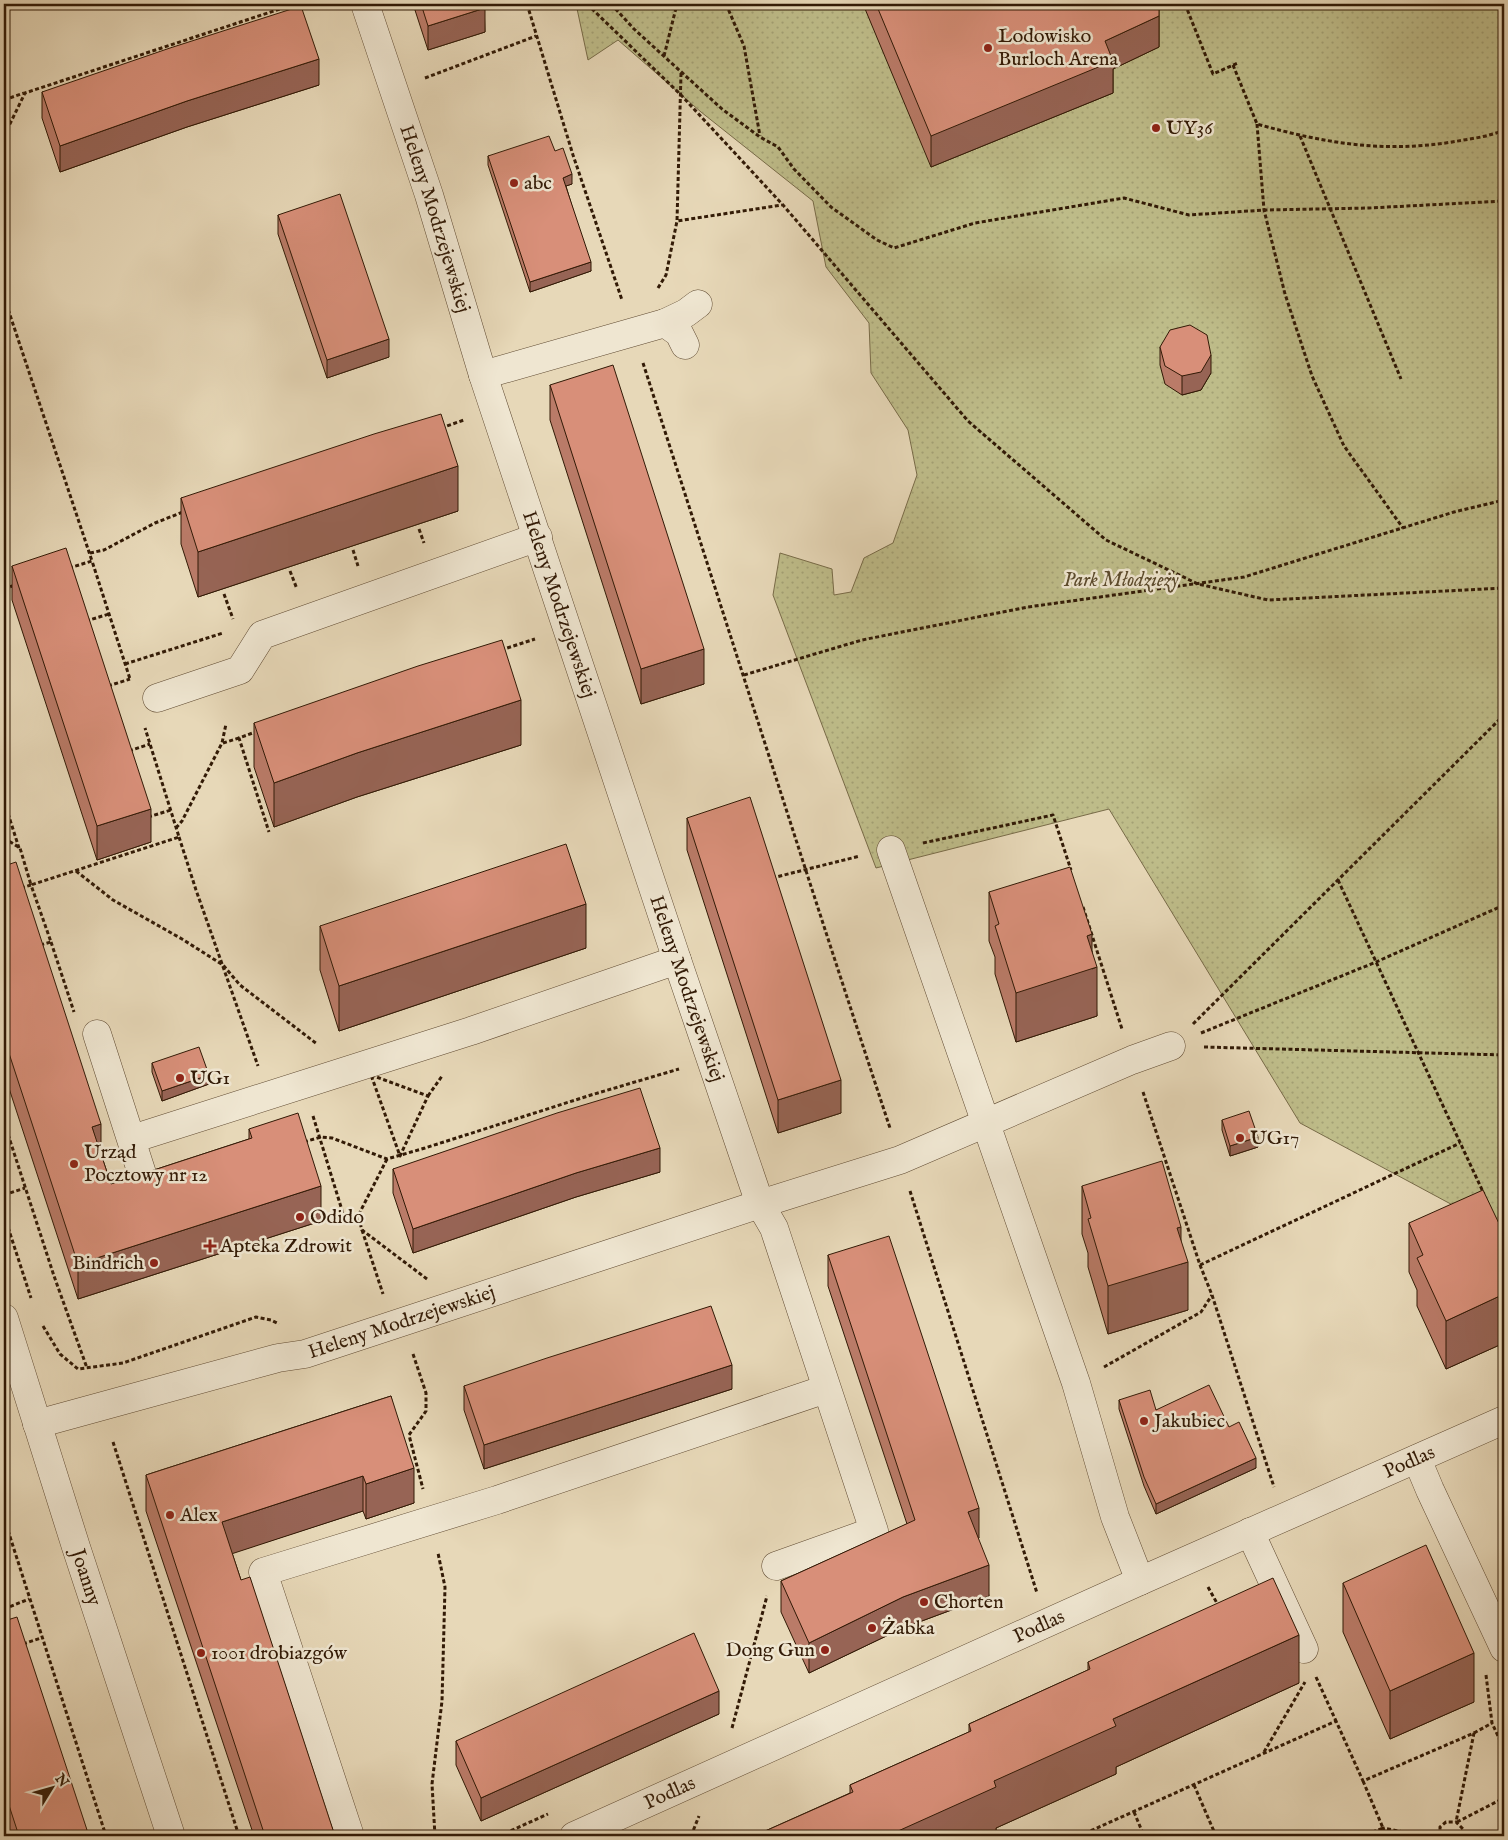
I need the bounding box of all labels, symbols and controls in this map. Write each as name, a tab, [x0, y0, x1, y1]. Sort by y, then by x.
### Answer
place label: Lodowisko Burloch Arena	[998, 24, 1118, 72]
marker: Lodowisko Burloch Arena	[982, 42, 994, 54]
place label: UY36	[1166, 116, 1213, 141]
street label: Heleny Modrzejewskiej	[394, 122, 476, 316]
marker: UY36	[1150, 122, 1162, 134]
place label: abc	[524, 171, 552, 196]
marker: abc	[508, 177, 520, 189]
street label: Heleny Modrzejewskiej	[516, 508, 602, 701]
park label: Park Młodzieży	[1063, 568, 1179, 593]
street label: Heleny Modrzejewskiej	[644, 892, 730, 1085]
place label: UG1	[190, 1066, 230, 1091]
marker: UG1	[174, 1072, 186, 1084]
place label: UG17	[1250, 1126, 1299, 1151]
marker: UG17	[1234, 1132, 1246, 1144]
place label: Urząd Pocztowy nr 12	[84, 1140, 208, 1188]
marker: Urząd Pocztowy nr 12	[68, 1158, 80, 1170]
place label: Odido	[310, 1205, 364, 1230]
marker: Odido	[294, 1211, 306, 1223]
place label: Apteka Zdrowit	[219, 1234, 352, 1259]
marker: Apteka Zdrowit	[204, 1240, 216, 1252]
place label: Bindrich	[72, 1251, 144, 1276]
marker: Bindrich	[148, 1257, 160, 1269]
street label: Heleny Modrzejewskiej	[305, 1280, 498, 1365]
place label: Jakubiec	[1152, 1409, 1225, 1434]
marker: Jakubiec	[1138, 1415, 1150, 1427]
street label: Podlas	[1379, 1440, 1439, 1484]
place label: Alex	[179, 1503, 218, 1528]
marker: Alex	[164, 1509, 176, 1521]
street label: Joanny	[64, 1544, 107, 1609]
place label: Chorten	[934, 1590, 1004, 1615]
marker: Chorten	[918, 1596, 930, 1608]
street label: Podlas	[1009, 1604, 1069, 1649]
place label: Żabka	[882, 1616, 935, 1641]
marker: Żabka	[866, 1622, 878, 1634]
place label: Dong Gun	[725, 1638, 815, 1663]
place label: 1001 drobiazgów	[211, 1641, 348, 1666]
marker: Dong Gun	[819, 1644, 831, 1656]
marker: 1001 drobiazgów	[195, 1647, 207, 1659]
north arrow	[28, 1762, 78, 1812]
text: N	[50, 1770, 72, 1791]
street label: Podlas	[640, 1770, 699, 1815]

